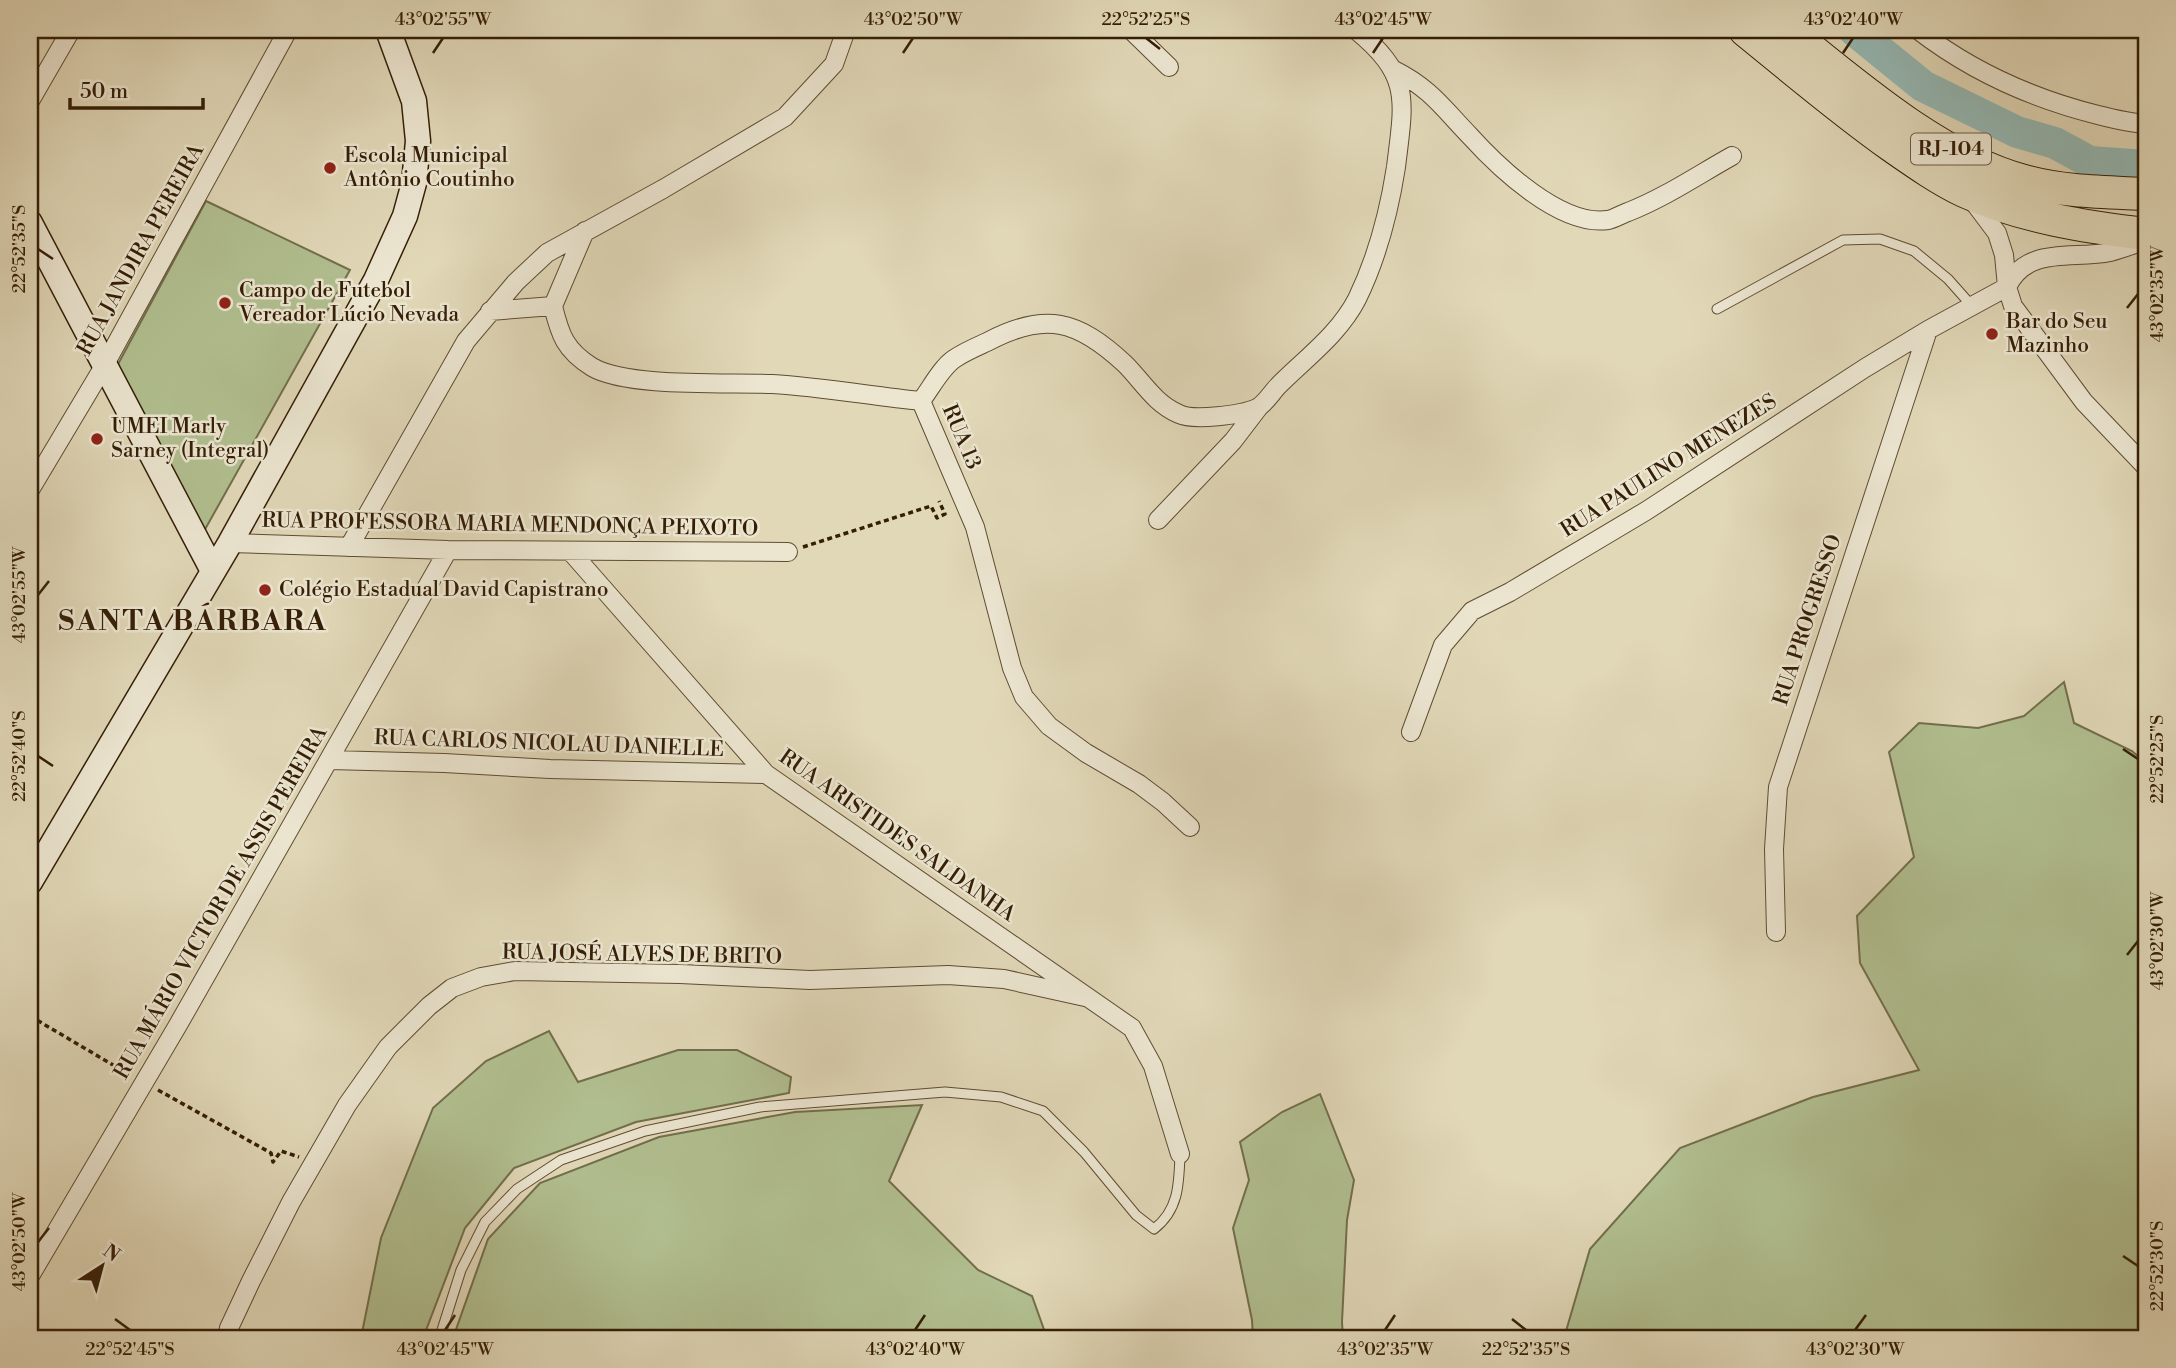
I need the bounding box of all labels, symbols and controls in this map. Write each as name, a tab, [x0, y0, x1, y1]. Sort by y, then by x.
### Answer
text: 43°02'55"W	[395, 8, 492, 31]
text: 43°02'50"W	[864, 8, 963, 31]
text: 22°52'25"S	[1102, 8, 1190, 31]
text: 43°02'45"W	[1334, 8, 1432, 31]
text: 43°02'40"W	[1803, 8, 1903, 31]
scale bar	[70, 66, 203, 110]
text: 50 m	[80, 79, 128, 105]
road number: RJ-104	[1911, 134, 1991, 164]
street label: RUA JANDIRA PEREIRA	[72, 139, 210, 360]
place label: Escola Municipal Antônio Coutinho	[343, 143, 515, 193]
marker: Escola Municipal Antônio Coutinho	[322, 160, 338, 176]
text: 22°52'35"S	[8, 205, 31, 293]
text: 43°02'35"W	[2146, 245, 2169, 342]
place label: Campo de Futebol Vereador Lúcio Nevada	[238, 278, 459, 328]
marker: Campo de Futebol Vereador Lúcio Nevada	[217, 295, 233, 311]
place label: Bar do Seu Mazinho	[2005, 309, 2108, 359]
marker: Bar do Seu Mazinho	[1984, 326, 2000, 342]
street label: RUA PAULINO MENEZES	[1556, 389, 1782, 543]
street label: RUA 13	[936, 401, 986, 473]
place label: UMEI Marly Sarney (Integral)	[111, 414, 269, 464]
marker: UMEI Marly Sarney (Integral)	[89, 431, 105, 447]
street label: RUA PROFESSORA MARIA MENDONÇA PEIXOTO	[261, 508, 759, 542]
street label: RUA PROGRESSO	[1768, 531, 1848, 709]
text: 43°02'55"W	[8, 546, 31, 643]
place label: Colégio Estadual David Capistrano	[279, 577, 609, 603]
marker: Colégio Estadual David Capistrano	[257, 582, 273, 598]
district label: SANTA BÁRBARA	[58, 602, 328, 639]
text: 22°52'40"S	[8, 710, 31, 802]
text: 22°52'25"S	[2146, 715, 2169, 803]
street label: RUA MÁRIO VICTOR DE ASSIS PEREIRA	[107, 720, 333, 1084]
street label: RUA CARLOS NICOLAU DANIELLE	[374, 725, 724, 763]
street label: RUA ARISTIDES SALDANHA	[774, 744, 1021, 928]
text: 43°02'30"W	[2146, 891, 2169, 990]
street label: RUA JOSÉ ALVES DE BRITO	[502, 938, 782, 970]
text: 43°02'50"W	[8, 1192, 31, 1291]
text: 22°52'30"S	[2146, 1221, 2169, 1311]
north arrow	[66, 1232, 136, 1302]
text: N	[98, 1239, 125, 1267]
text: 22°52'45"S	[85, 1338, 175, 1361]
text: 43°02'45"W	[396, 1338, 494, 1361]
text: 43°02'40"W	[865, 1338, 965, 1361]
text: 43°02'35"W	[1337, 1338, 1434, 1361]
text: 22°52'35"S	[1482, 1338, 1570, 1361]
text: 43°02'30"W	[1806, 1338, 1905, 1361]

